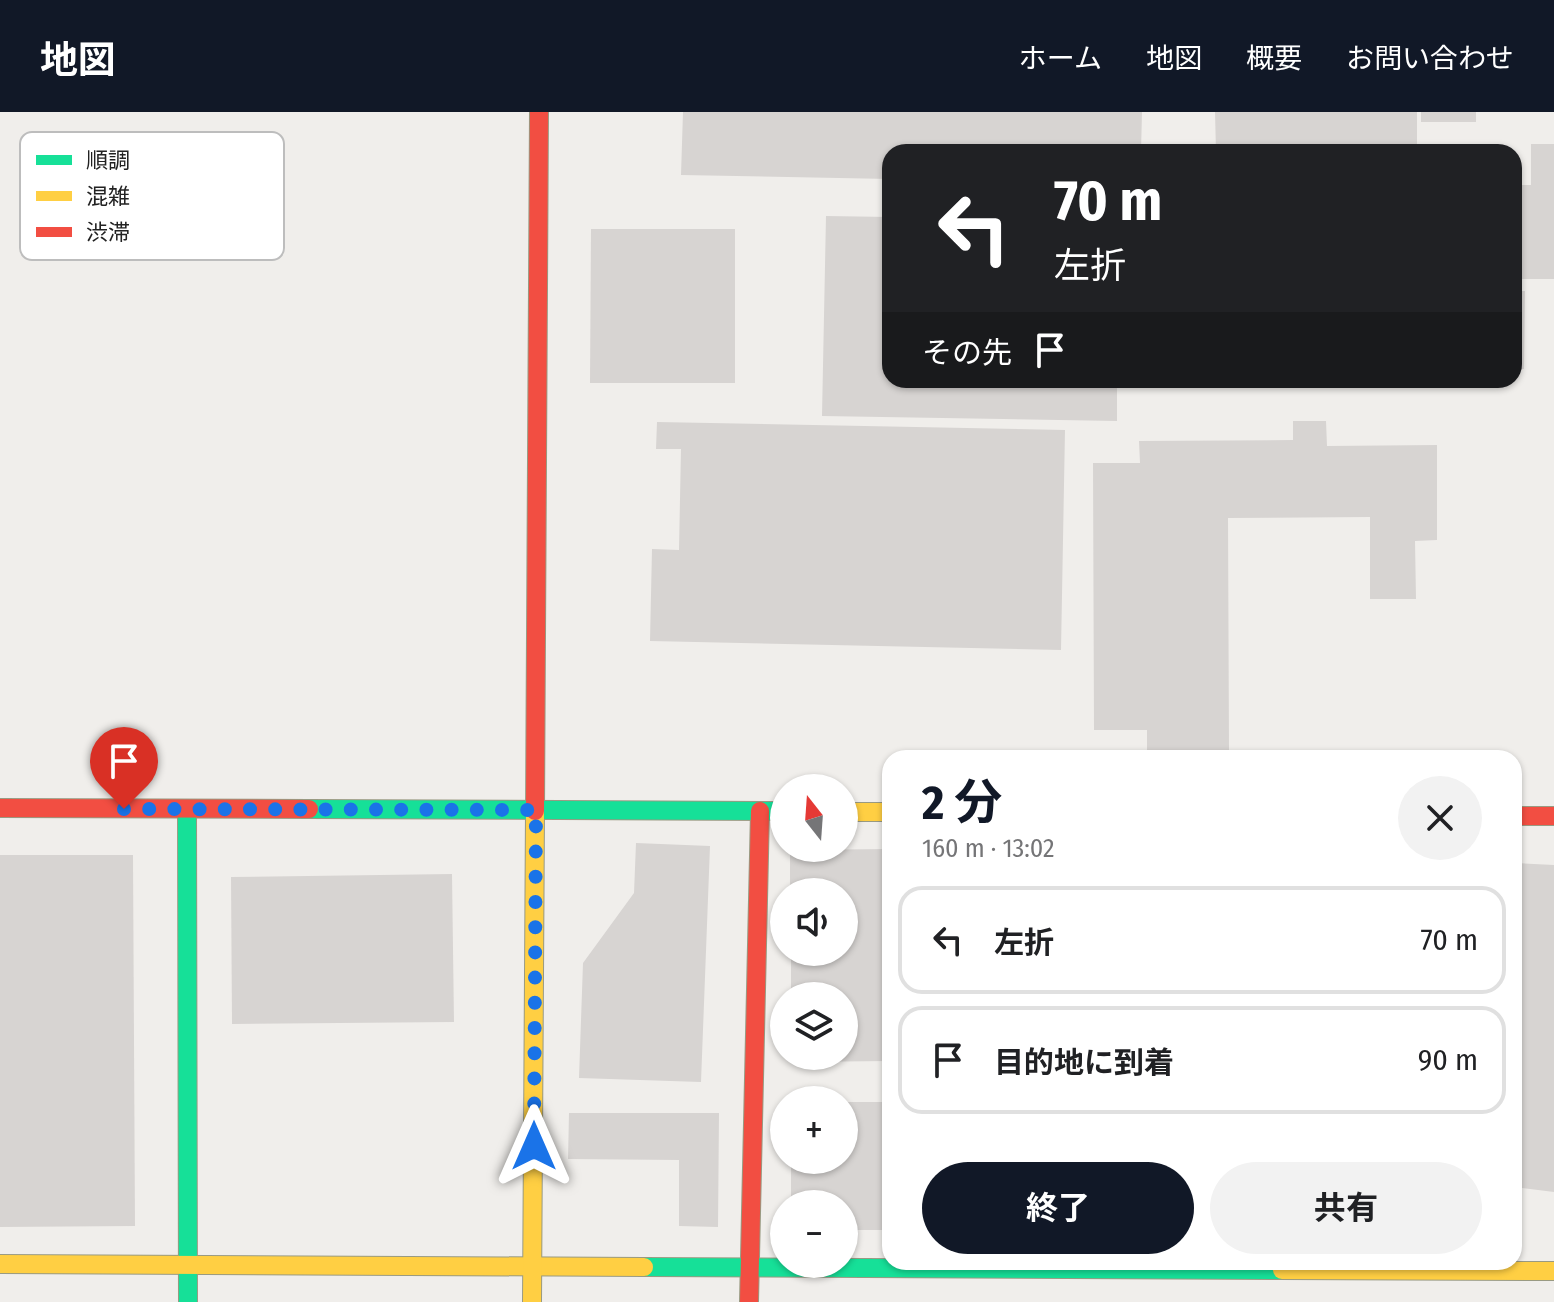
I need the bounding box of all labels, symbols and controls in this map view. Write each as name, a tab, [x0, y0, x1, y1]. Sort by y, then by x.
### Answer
text: 地図	[40, 37, 116, 83]
text: ホーム	[1019, 42, 1102, 75]
text: 地図	[1146, 42, 1202, 75]
text: 概要	[1246, 42, 1302, 75]
text: お問い合わせ	[1346, 42, 1514, 75]
legend	[20, 132, 284, 260]
text: 順調	[86, 147, 130, 174]
text: 70 m	[1054, 168, 1162, 235]
icon: left	[922, 176, 1026, 280]
text: 混雑	[86, 183, 130, 210]
text: 渋滞	[86, 219, 130, 246]
text: 左折	[1054, 244, 1126, 288]
icon: arrive	[1028, 328, 1072, 372]
text: その先	[922, 335, 1012, 371]
pin	[90, 727, 158, 809]
icon: arrive	[102, 739, 146, 783]
north arrow	[770, 774, 858, 862]
map controls	[770, 774, 858, 1278]
text: 2 分	[922, 774, 1002, 832]
button: close	[1398, 776, 1482, 860]
text: 160 m · 13:02	[922, 833, 1055, 864]
button: sound	[770, 878, 858, 966]
icon: left	[926, 918, 970, 962]
text: 70 m	[1420, 922, 1478, 958]
text: 左折	[994, 925, 1054, 961]
button: layers	[770, 982, 858, 1070]
icon: arrive	[926, 1038, 970, 1082]
text: 90 m	[1418, 1042, 1478, 1078]
text: 目的地に到着	[994, 1045, 1174, 1081]
button: +	[770, 1086, 858, 1174]
position arrow	[492, 1104, 576, 1188]
button: 終了	[922, 1162, 1194, 1254]
button: 共有	[1210, 1162, 1482, 1254]
button: −	[770, 1190, 858, 1278]

